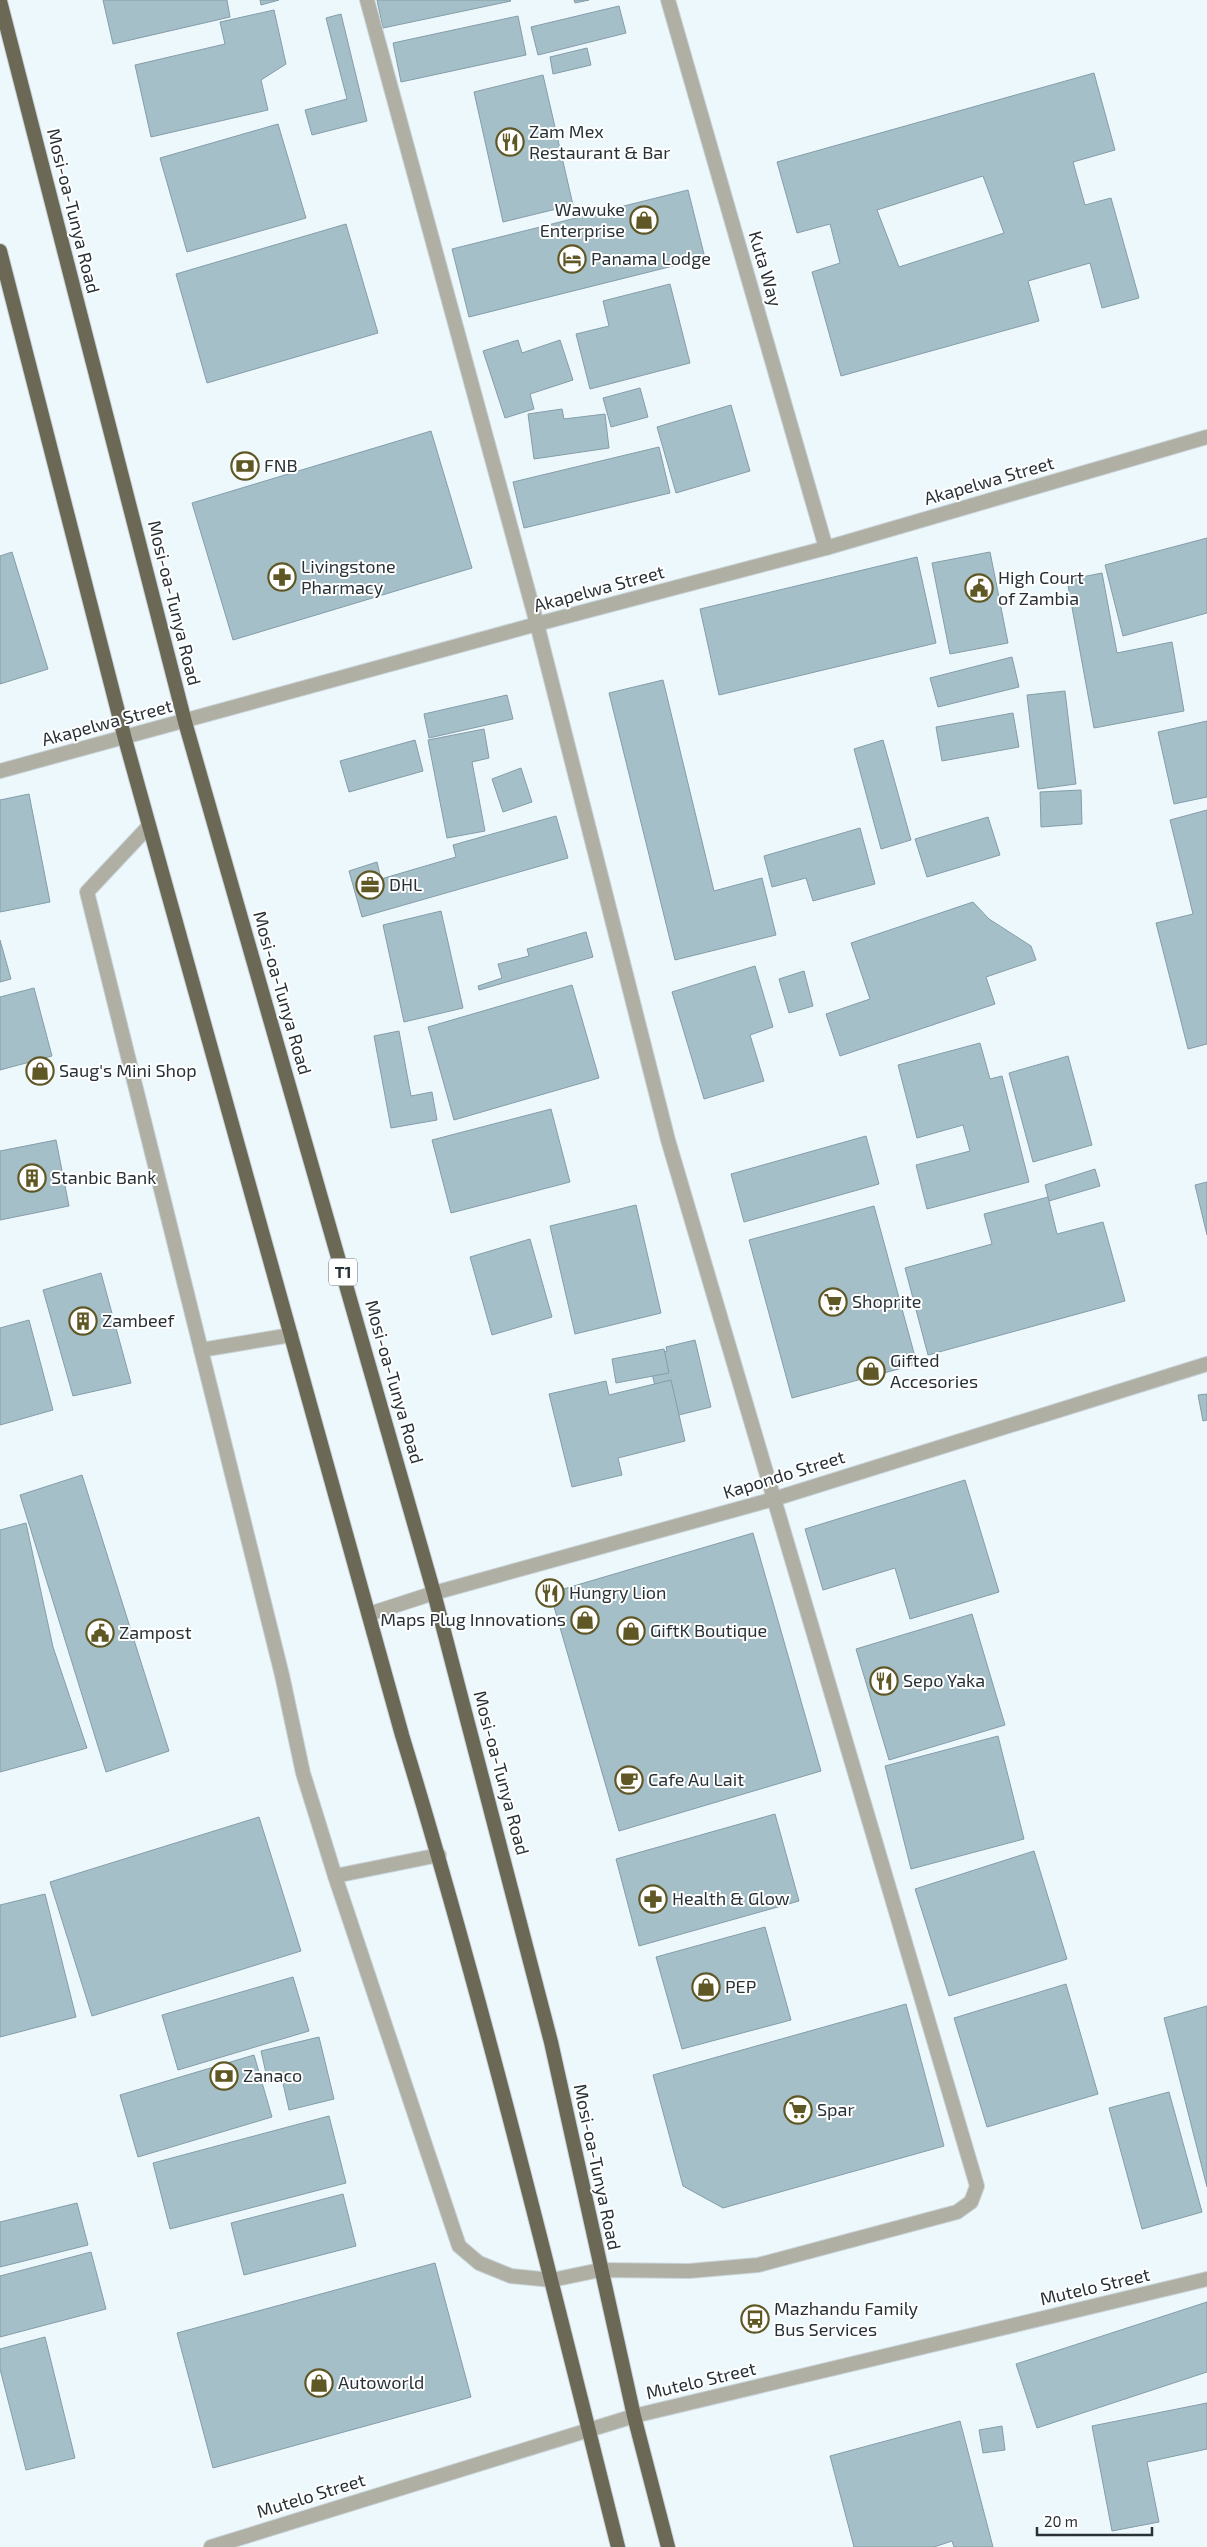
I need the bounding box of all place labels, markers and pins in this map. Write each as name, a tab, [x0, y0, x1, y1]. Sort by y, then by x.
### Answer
place label: Zam Mex Restaurant & Bar	[529, 120, 670, 163]
restaurant icon: Zam Mex Restaurant & Bar	[495, 127, 525, 157]
place label: Wawuke Enterprise	[540, 198, 625, 241]
shop icon: Wawuke Enterprise	[629, 205, 659, 235]
hotel icon: Panama Lodge	[557, 244, 587, 274]
place label: Panama Lodge	[591, 247, 711, 269]
bank icon: FNB	[230, 451, 260, 481]
place label: FNB	[264, 454, 298, 476]
place label: Livingstone Pharmacy	[301, 555, 396, 598]
pharmacy icon: Livingstone Pharmacy	[267, 562, 297, 592]
place label: High Court of Zambia	[998, 566, 1084, 609]
public building icon: High Court of Zambia	[964, 573, 994, 603]
office icon: DHL	[355, 870, 385, 900]
place label: DHL	[389, 873, 422, 895]
shop icon: Saug's Mini Shop	[25, 1056, 55, 1086]
place label: Saug's Mini Shop	[59, 1059, 197, 1081]
building icon: Stanbic Bank	[17, 1163, 47, 1193]
place label: Stanbic Bank	[51, 1166, 156, 1188]
supermarket icon: Shoprite	[818, 1287, 848, 1317]
place label: Shoprite	[852, 1290, 921, 1312]
building icon: Zambeef	[68, 1306, 98, 1336]
place label: Zambeef	[102, 1309, 175, 1331]
place label: Gifted Accesories	[890, 1349, 978, 1392]
shop icon: Gifted Accesories	[856, 1356, 886, 1386]
restaurant icon: Hungry Lion	[535, 1578, 565, 1608]
place label: Hungry Lion	[569, 1581, 667, 1603]
shop icon: Maps Plug Innovations	[570, 1605, 600, 1635]
place label: Maps Plug Innovations	[380, 1608, 566, 1630]
shop icon: GiftK Boutique	[616, 1616, 646, 1646]
public building icon: Zampost	[85, 1618, 115, 1648]
place label: GiftK Boutique	[650, 1619, 767, 1641]
place label: Zampost	[119, 1621, 192, 1643]
restaurant icon: Sepo Yaka	[869, 1666, 899, 1696]
place label: Sepo Yaka	[903, 1669, 985, 1691]
cafe icon: Cafe Au Lait	[614, 1765, 644, 1795]
place label: Cafe Au Lait	[648, 1768, 744, 1790]
pharmacy icon: Health & Glow	[638, 1884, 668, 1914]
place label: Health & Glow	[672, 1887, 790, 1909]
shop icon: PEP	[691, 1972, 721, 2002]
place label: PEP	[725, 1975, 756, 1997]
bank icon: Zanaco	[209, 2061, 239, 2091]
place label: Zanaco	[243, 2064, 302, 2086]
supermarket icon: Spar	[783, 2095, 813, 2125]
place label: Spar	[817, 2098, 855, 2120]
place label: Mazhandu Family Bus Services	[774, 2297, 919, 2340]
bus stop icon: Mazhandu Family Bus Services	[740, 2304, 770, 2334]
shop icon: Autoworld	[304, 2368, 334, 2398]
place label: Autoworld	[338, 2371, 424, 2393]

